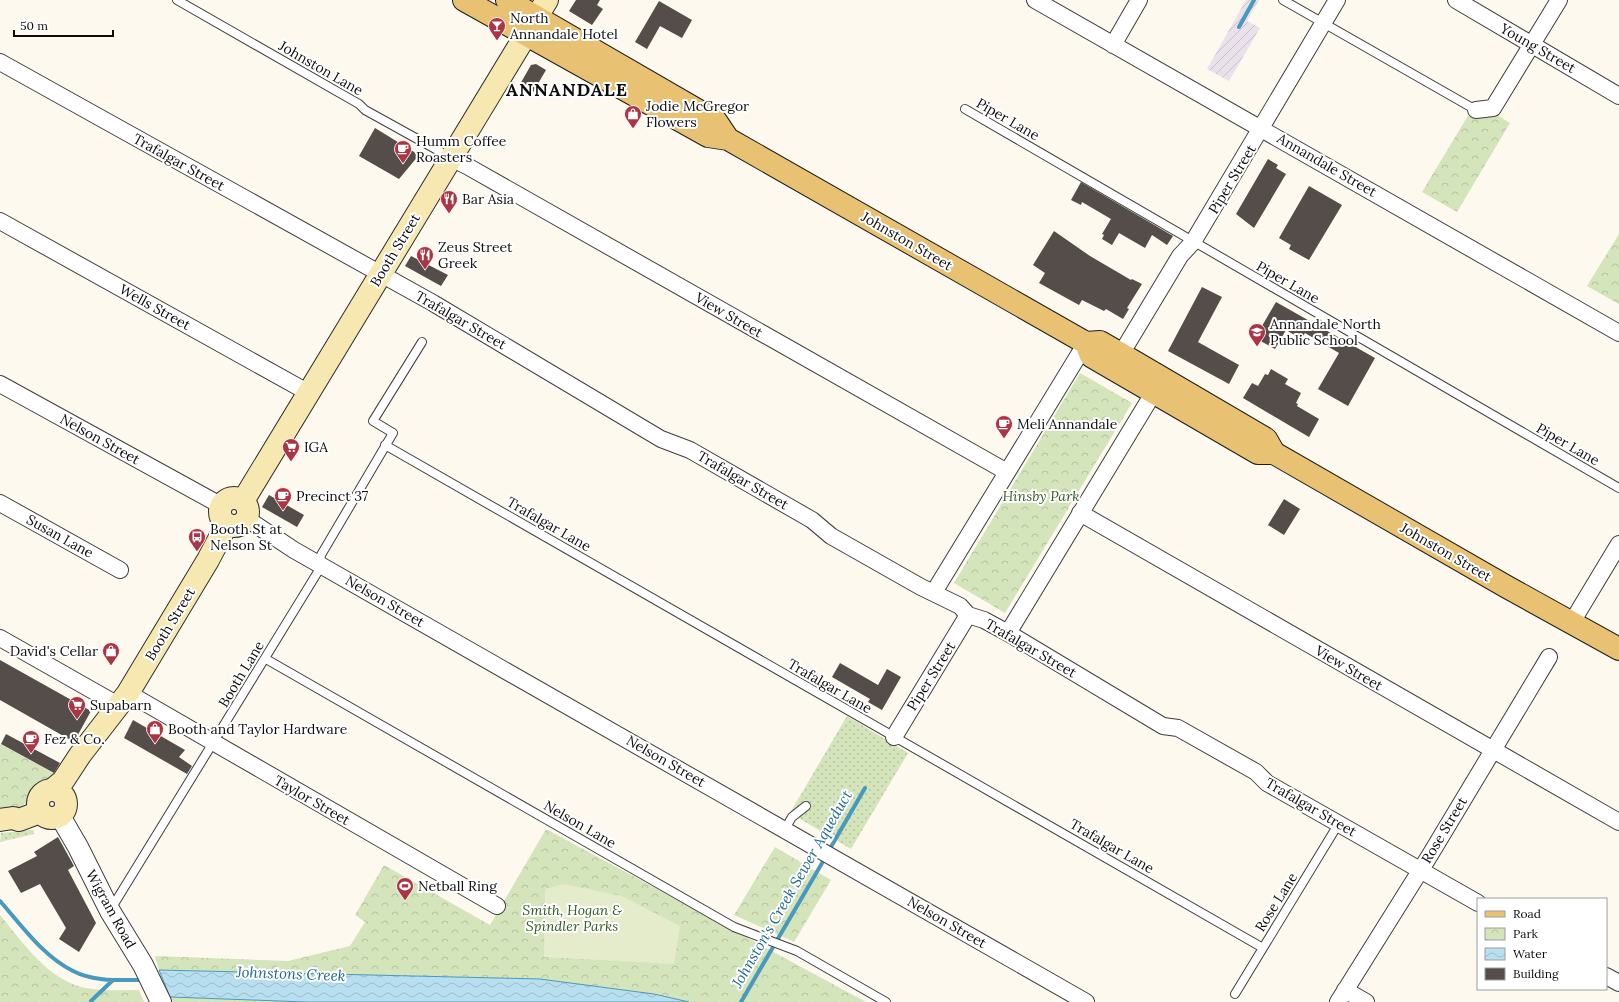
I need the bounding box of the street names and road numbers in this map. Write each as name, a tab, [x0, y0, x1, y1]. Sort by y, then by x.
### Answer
street label: Young Street	[1496, 19, 1579, 77]
street label: Johnston Lane	[275, 36, 367, 100]
street label: Piper Lane	[973, 94, 1043, 144]
street label: Trafalgar Street	[130, 129, 229, 195]
street label: Annandale Street	[1273, 129, 1380, 201]
street label: Piper Street	[1204, 141, 1260, 217]
street label: Johnston Street	[857, 207, 956, 275]
street label: Booth Street	[366, 210, 424, 290]
street label: Piper Lane	[1253, 257, 1323, 307]
street label: Wells Street	[116, 280, 194, 334]
street label: Trafalgar Street	[412, 287, 510, 354]
street label: View Street	[691, 288, 766, 342]
street label: Nelson Street	[57, 410, 144, 469]
street label: Piper Lane	[1533, 419, 1603, 469]
street label: Trafalgar Street	[694, 447, 792, 514]
street label: Trafalgar Lane	[504, 493, 595, 556]
street label: Susan Lane	[23, 510, 97, 562]
street label: Johnston Street	[1396, 518, 1495, 586]
street label: Nelson Street	[342, 571, 428, 631]
street label: Booth Street	[141, 584, 199, 664]
street label: Trafalgar Street	[982, 615, 1080, 682]
street label: Booth Lane	[214, 637, 268, 710]
street label: Piper Street	[903, 638, 960, 714]
street label: View Street	[1311, 641, 1386, 695]
street label: Trafalgar Lane	[785, 655, 876, 718]
street label: Nelson Street	[623, 731, 709, 791]
street label: Taylor Street	[271, 771, 354, 829]
street label: Trafalgar Street	[1262, 774, 1360, 841]
street label: Rose Street	[1417, 793, 1471, 866]
street label: Nelson Lane	[541, 796, 620, 852]
street label: Trafalgar Lane	[1067, 815, 1158, 878]
street label: Wigram Road	[82, 866, 140, 952]
street label: Rose Lane	[1251, 869, 1301, 935]
street label: Nelson Street	[904, 892, 990, 952]

